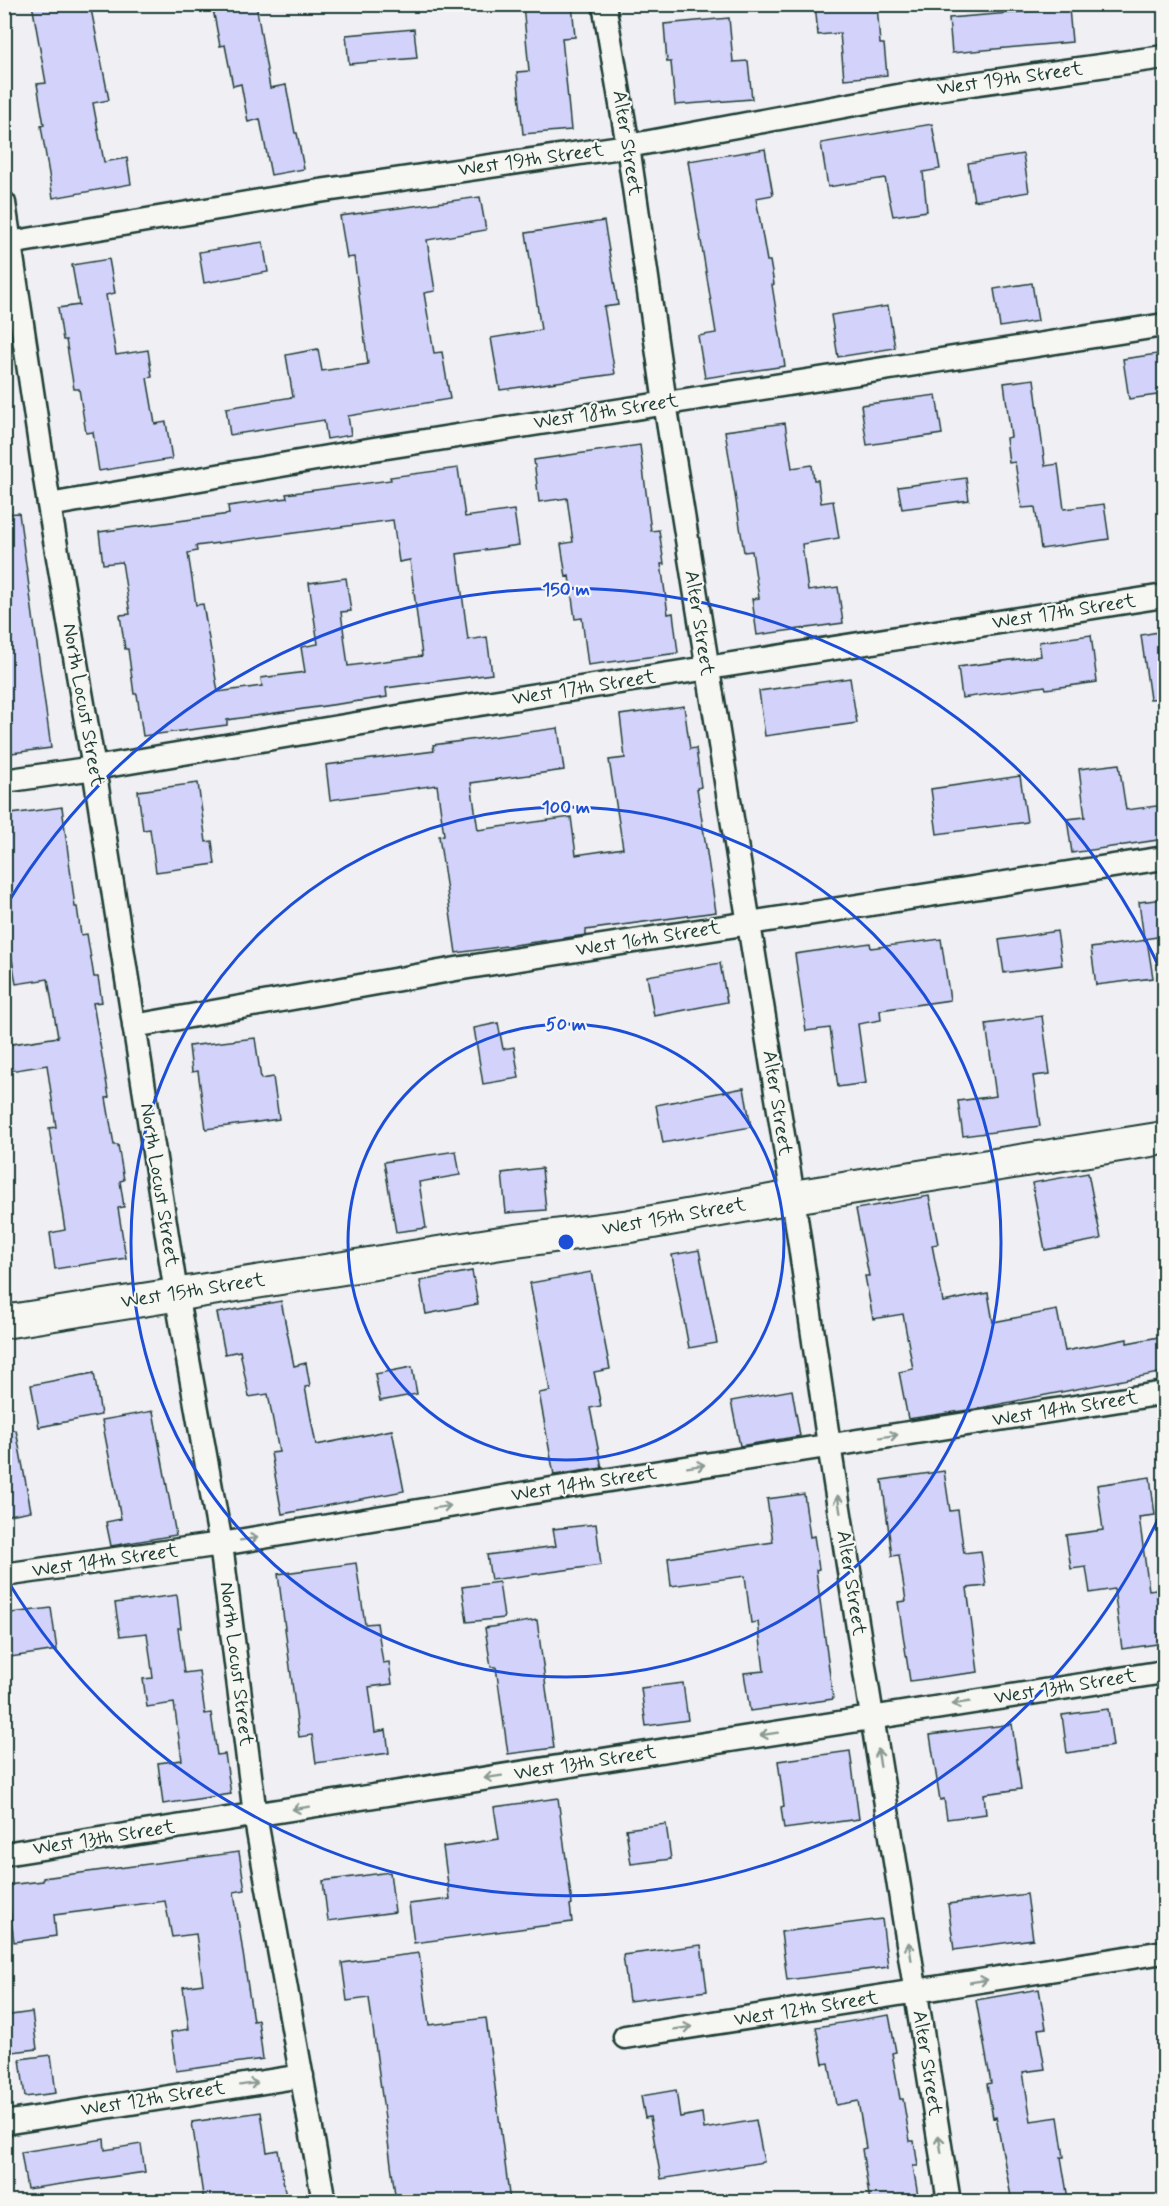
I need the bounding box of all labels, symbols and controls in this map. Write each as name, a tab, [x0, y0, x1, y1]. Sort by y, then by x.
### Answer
street label: West 19th Street	[935, 55, 1085, 103]
street label: Alter Street	[605, 88, 649, 198]
street label: West 19th Street	[456, 136, 606, 184]
street label: West 18th Street	[532, 387, 680, 437]
street label: Alter Street	[677, 568, 721, 678]
text: 150 m	[542, 578, 590, 602]
street label: West 17th Street	[990, 587, 1138, 637]
street label: North Locust Street	[55, 621, 111, 789]
street label: West 17th Street	[510, 663, 658, 713]
text: 100 m	[542, 796, 590, 820]
street label: West 16th Street	[574, 914, 722, 964]
text: 50 m	[546, 1013, 586, 1037]
street label: Alter Street	[755, 1048, 799, 1158]
street label: North Locust Street	[133, 1101, 185, 1269]
street label: West 15th Street	[600, 1191, 748, 1243]
centre of rings	[556, 1232, 576, 1252]
street label: West 15th Street	[119, 1266, 267, 1316]
street label: West 14th Street	[990, 1384, 1140, 1434]
one-way arrow	[879, 1430, 898, 1441]
street label: West 14th Street	[509, 1459, 659, 1509]
one-way arrow	[686, 1461, 706, 1472]
one-way arrow	[833, 1494, 844, 1514]
one-way arrow	[431, 1501, 451, 1512]
street label: Alter Street	[829, 1528, 873, 1638]
one-way arrow	[239, 1533, 259, 1544]
street label: West 14th Street	[30, 1537, 180, 1585]
street label: North Locust Street	[213, 1580, 260, 1748]
street label: West 13th Street	[992, 1662, 1138, 1712]
one-way arrow	[952, 1698, 972, 1709]
one-way arrow	[759, 1728, 779, 1739]
street label: West 13th Street	[512, 1738, 658, 1788]
one-way arrow	[874, 1749, 885, 1769]
one-way arrow	[484, 1772, 504, 1783]
one-way arrow	[291, 1803, 311, 1814]
street label: West 13th Street	[31, 1813, 177, 1863]
one-way arrow	[904, 1942, 915, 1961]
one-way arrow	[969, 1976, 988, 1987]
street label: West 12th Street	[732, 1984, 880, 2034]
street label: Alter Street	[905, 2008, 949, 2118]
one-way arrow	[672, 2022, 692, 2033]
street label: West 12th Street	[79, 2074, 227, 2124]
one-way arrow	[239, 2079, 258, 2090]
one-way arrow	[934, 2134, 945, 2154]

